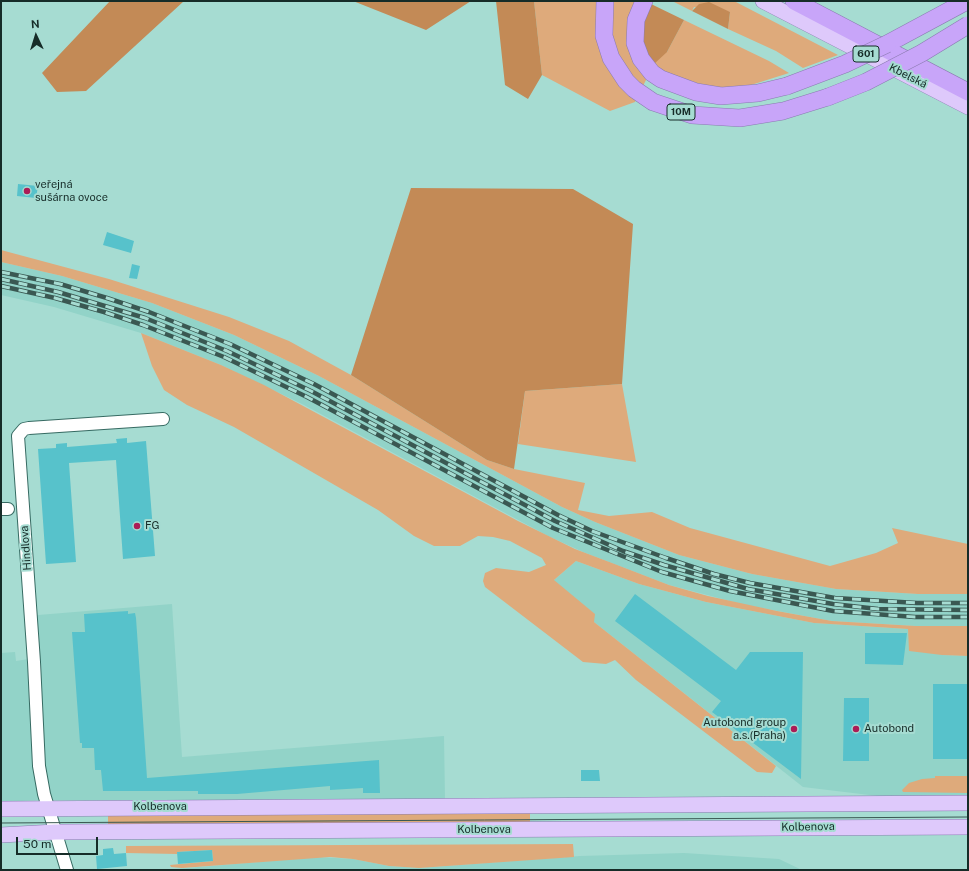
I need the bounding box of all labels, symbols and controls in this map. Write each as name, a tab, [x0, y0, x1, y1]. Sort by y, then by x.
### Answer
north arrow	[16, 16, 56, 56]
text: N	[30, 18, 40, 30]
road number: 601	[853, 46, 879, 62]
street label: Kbelská	[887, 61, 929, 91]
road number: 10M	[667, 104, 695, 120]
place label: veřejná sušárna ovoce	[35, 178, 108, 204]
marker: veřejná sušárna ovoce	[22, 186, 32, 196]
place label: FG	[145, 519, 160, 533]
marker: FG	[132, 521, 142, 531]
street label: Hindlova	[18, 525, 34, 571]
place label: Autobond group a.s.(Praha)	[703, 716, 786, 742]
place label: Autobond	[864, 722, 914, 736]
marker: Autobond group a.s.(Praha)	[789, 724, 799, 734]
marker: Autobond	[851, 724, 861, 734]
street label: Kolbenova	[133, 800, 187, 814]
street label: Kolbenova	[781, 820, 835, 834]
street label: Kolbenova	[457, 823, 511, 837]
scale bar	[18, 829, 100, 855]
text: 50 m	[23, 837, 51, 851]

